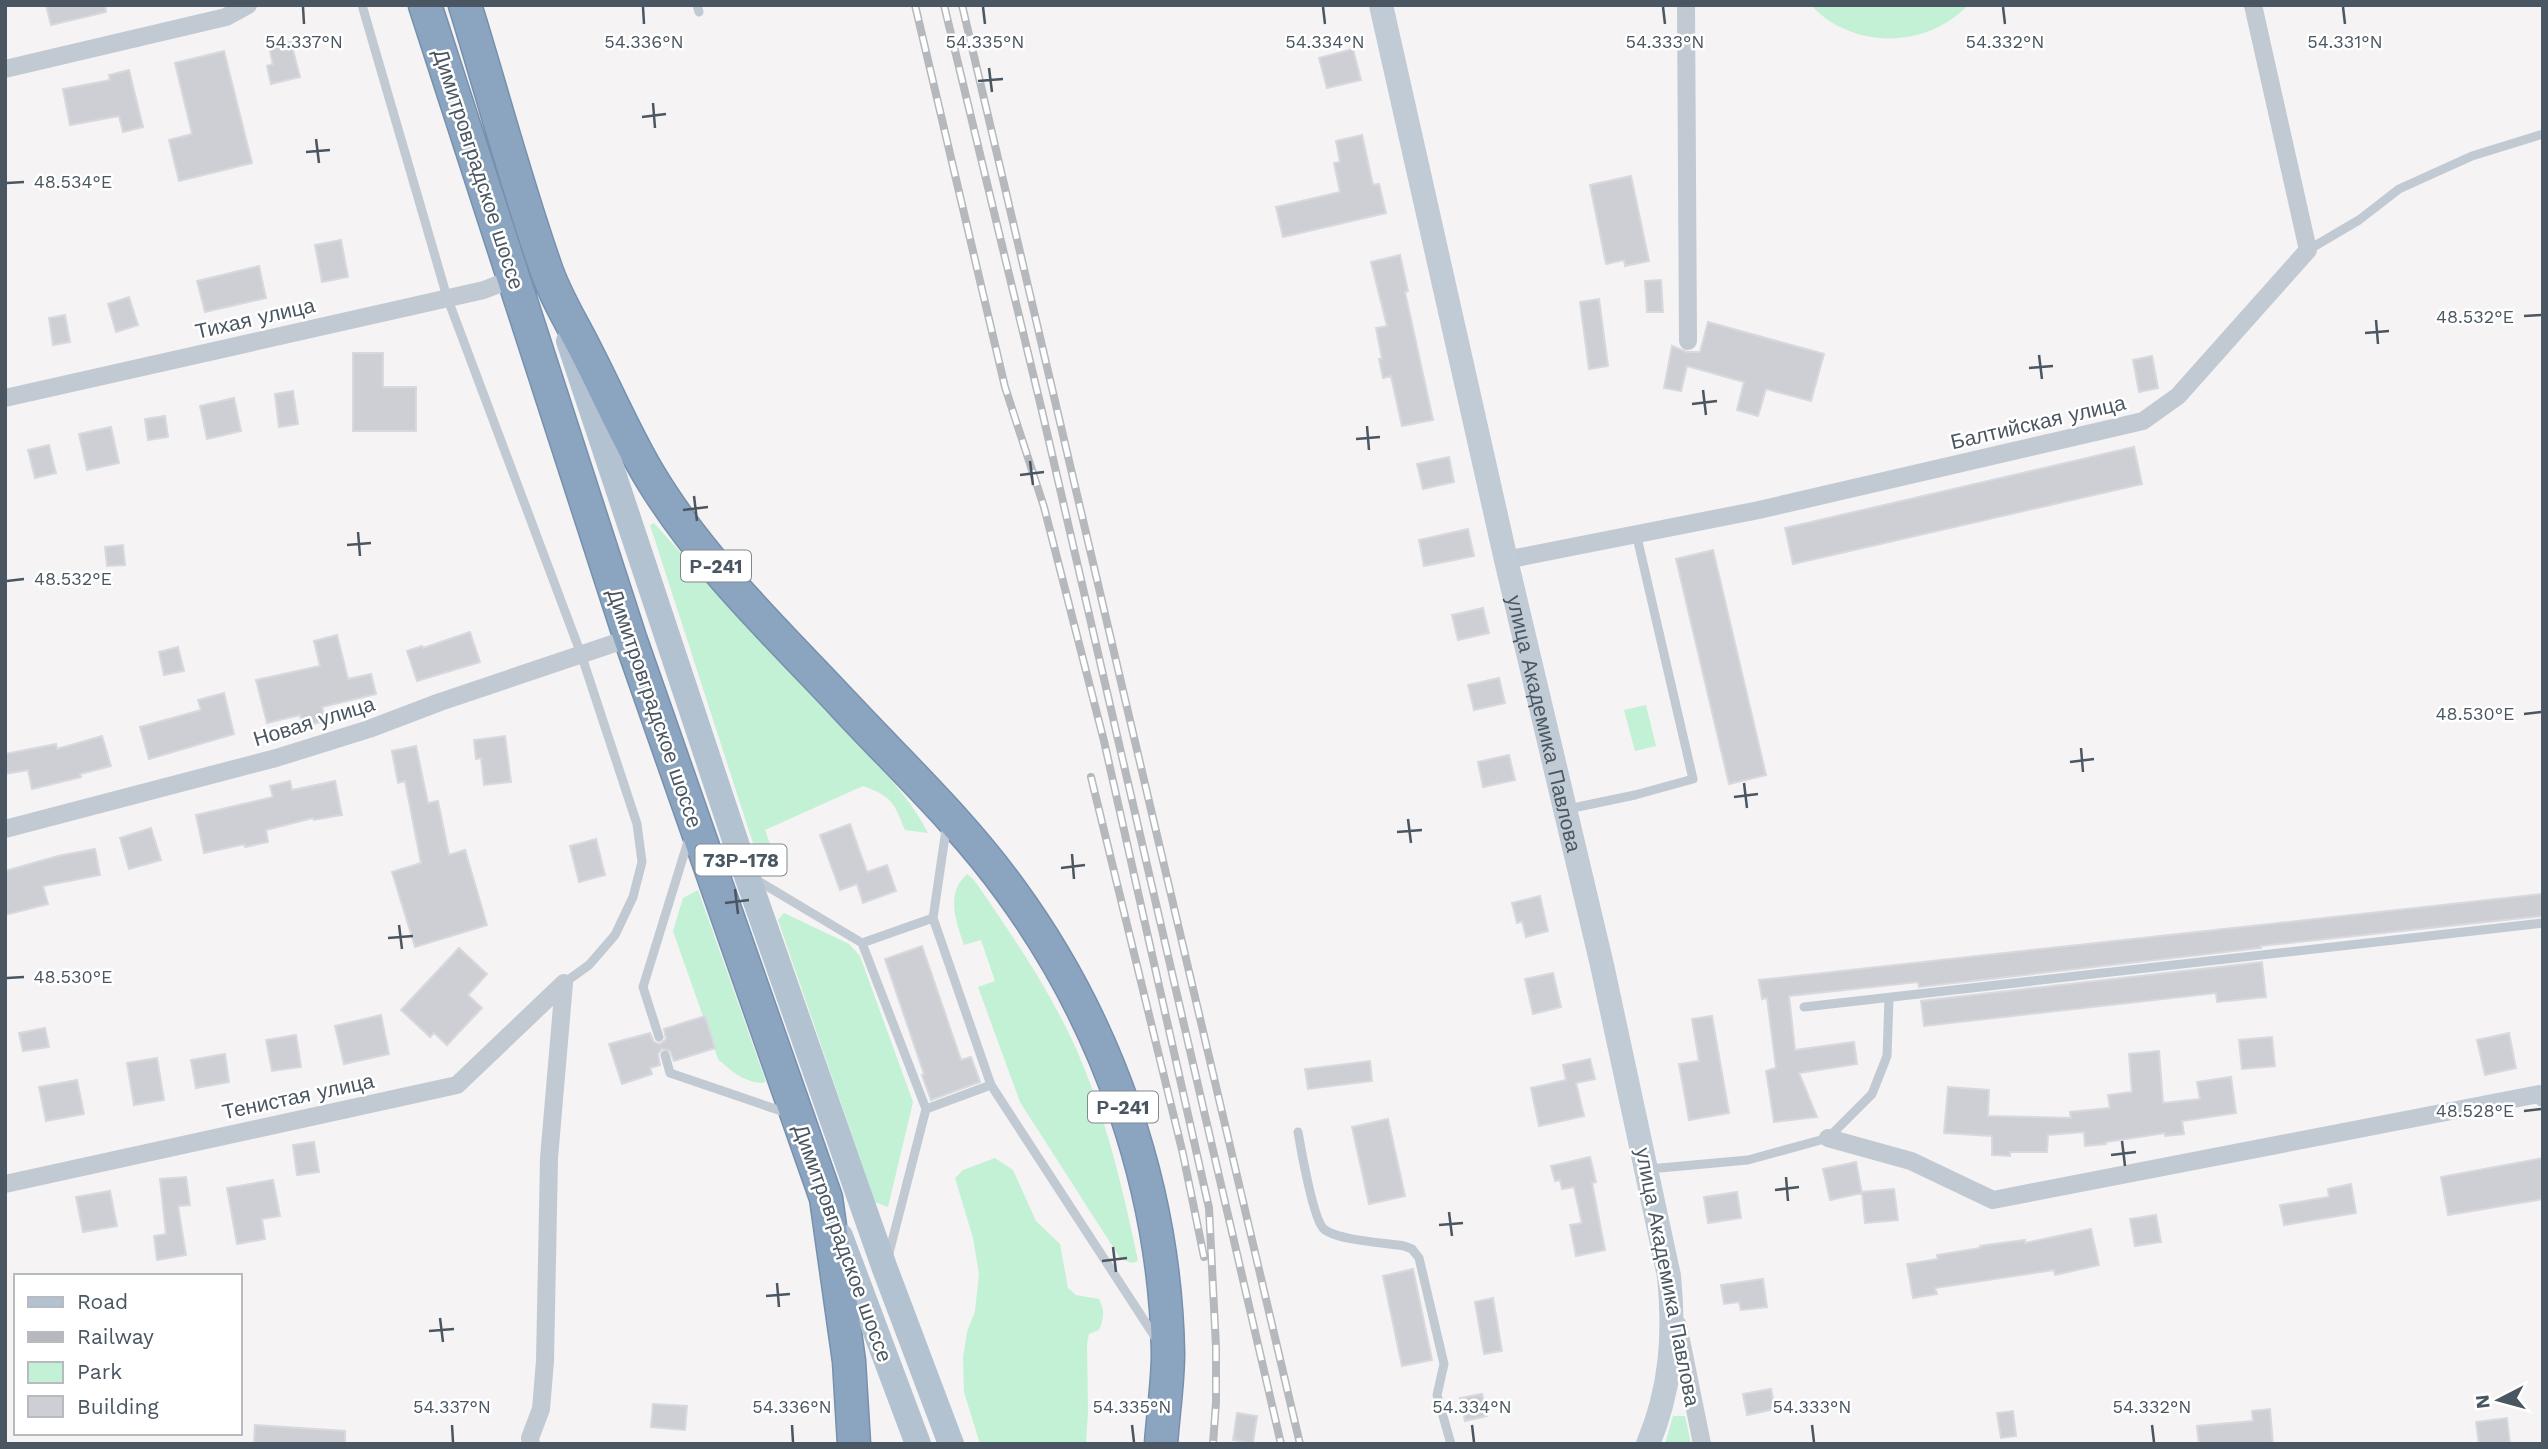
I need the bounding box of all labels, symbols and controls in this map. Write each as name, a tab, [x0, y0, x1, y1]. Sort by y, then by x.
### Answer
text: 54.337°N	[265, 31, 343, 52]
text: 54.336°N	[604, 31, 684, 52]
text: 54.335°N	[945, 31, 1025, 52]
text: 54.334°N	[1285, 31, 1365, 52]
text: 54.333°N	[1625, 31, 1705, 52]
text: 54.332°N	[1965, 31, 2045, 52]
text: 54.331°N	[2307, 31, 2383, 52]
street label: Димитровградское шоссе	[428, 46, 530, 292]
text: 48.534°E	[34, 171, 112, 192]
street label: Тихая улица	[193, 292, 317, 344]
text: 48.532°E	[2436, 306, 2514, 327]
street label: Балтийская улица	[1948, 390, 2128, 454]
road number: Р-241	[681, 551, 751, 582]
text: 48.532°E	[34, 568, 112, 589]
street label: Димитровградское шоссе	[602, 585, 708, 831]
street label: улица Академика Павлова	[1502, 593, 1587, 855]
street label: Новая улица	[250, 691, 378, 751]
text: 48.530°E	[2436, 703, 2514, 724]
road number: 73Р-178	[696, 845, 786, 876]
text: 48.530°E	[34, 966, 112, 987]
street label: Тенистая улица	[220, 1068, 376, 1124]
road number: Р-241	[1088, 1092, 1158, 1122]
text: 48.528°E	[2436, 1100, 2514, 1121]
street label: Димитровградское шоссе	[788, 1121, 898, 1365]
street label: улица Академика Павлова	[1631, 1146, 1705, 1409]
legend	[14, 1274, 242, 1435]
text: Road	[77, 1289, 128, 1314]
text: Railway	[77, 1324, 154, 1349]
text: Park	[77, 1359, 122, 1384]
north arrow	[2464, 1365, 2534, 1435]
text: Building	[77, 1394, 159, 1419]
text: N	[2470, 1394, 2495, 1410]
text: 54.337°N	[413, 1396, 491, 1417]
text: 54.336°N	[752, 1396, 832, 1417]
text: 54.335°N	[1092, 1396, 1172, 1417]
text: 54.334°N	[1432, 1396, 1512, 1417]
text: 54.333°N	[1772, 1396, 1852, 1417]
text: 54.332°N	[2112, 1396, 2192, 1417]

